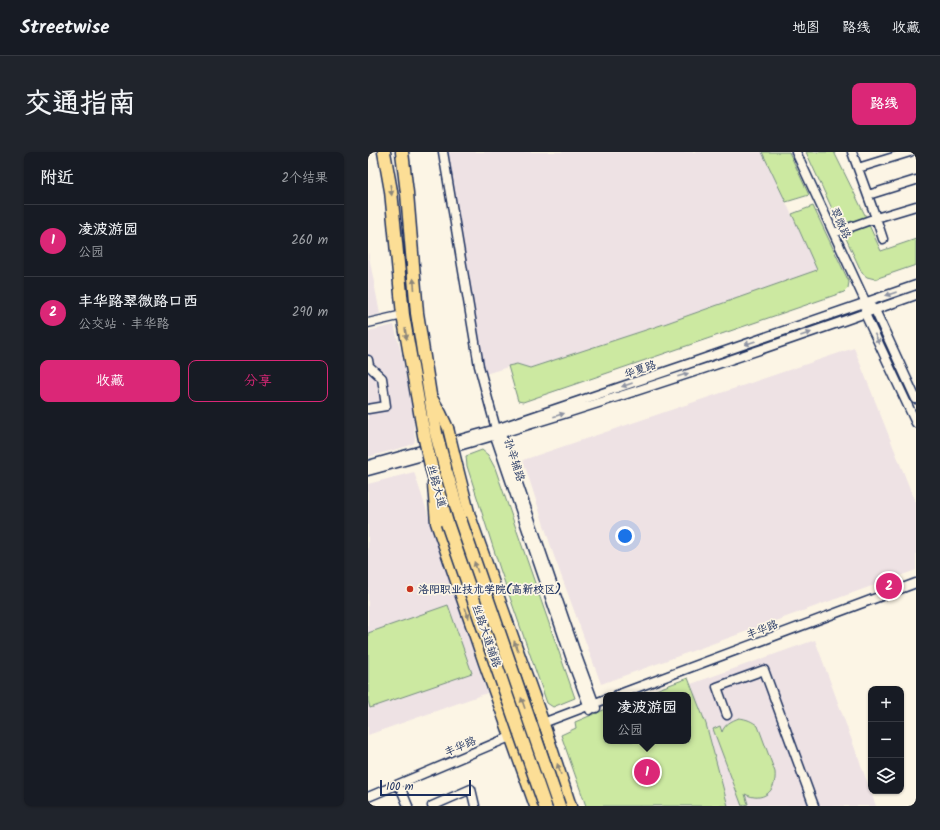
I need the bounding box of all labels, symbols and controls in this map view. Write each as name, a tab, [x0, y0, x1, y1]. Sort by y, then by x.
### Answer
text: Streetwise	[20, 13, 110, 43]
text: 地图	[792, 17, 820, 39]
text: 路线	[842, 17, 870, 39]
text: 收藏	[892, 17, 920, 39]
text: 交通指南	[24, 82, 136, 127]
button: 路线	[852, 83, 916, 125]
text: 附近	[40, 165, 74, 192]
text: 2个结果	[281, 168, 328, 189]
one-way arrow	[388, 184, 394, 197]
street label: 翠微路	[825, 205, 855, 242]
text: 凌波游园	[78, 218, 138, 242]
text: 1	[51, 230, 55, 251]
text: 260 m	[291, 230, 328, 251]
text: 公园	[78, 242, 104, 263]
one-way arrow	[411, 278, 418, 290]
text: 丰华路翠微路口西	[78, 290, 198, 314]
one-way arrow	[885, 291, 897, 297]
text: 2	[49, 302, 57, 323]
text: 290 m	[292, 302, 328, 323]
text: 公交站 · 丰华路	[78, 314, 170, 335]
one-way arrow	[403, 327, 409, 340]
one-way arrow	[801, 331, 813, 337]
one-way arrow	[873, 333, 880, 345]
one-way arrow	[744, 340, 756, 346]
street label: 华夏路	[622, 356, 659, 384]
button: 收藏	[40, 360, 180, 402]
button: 分享	[188, 360, 328, 402]
one-way arrow	[677, 372, 689, 378]
one-way arrow	[621, 382, 633, 388]
one-way arrow	[554, 412, 566, 418]
street label: 孙辛辅路	[499, 437, 529, 484]
street label: 丝路大道	[422, 463, 450, 510]
your location	[615, 526, 635, 546]
one-way arrow	[473, 560, 479, 572]
pin: 2	[876, 571, 902, 601]
place label: 洛阳职业技术学院(高新校区)	[418, 581, 561, 599]
marker: 洛阳职业技术学院(高新校区)	[405, 584, 415, 594]
street label: 丝路大道辅路	[467, 602, 505, 670]
one-way arrow	[464, 608, 470, 620]
street label: 丰华路	[744, 616, 781, 644]
one-way arrow	[513, 640, 519, 652]
map controls	[868, 686, 904, 794]
button: +	[868, 686, 904, 722]
popup	[603, 692, 691, 744]
text: 凌波游园	[617, 696, 677, 720]
one-way arrow	[520, 697, 526, 709]
text: 公园	[617, 720, 643, 741]
button: −	[868, 722, 904, 758]
street label: 丰华路	[442, 732, 479, 762]
pin: 1	[634, 757, 660, 787]
button: layers	[868, 758, 904, 794]
one-way arrow	[556, 763, 562, 775]
scale bar	[380, 778, 471, 797]
text: 100 m	[386, 778, 414, 796]

